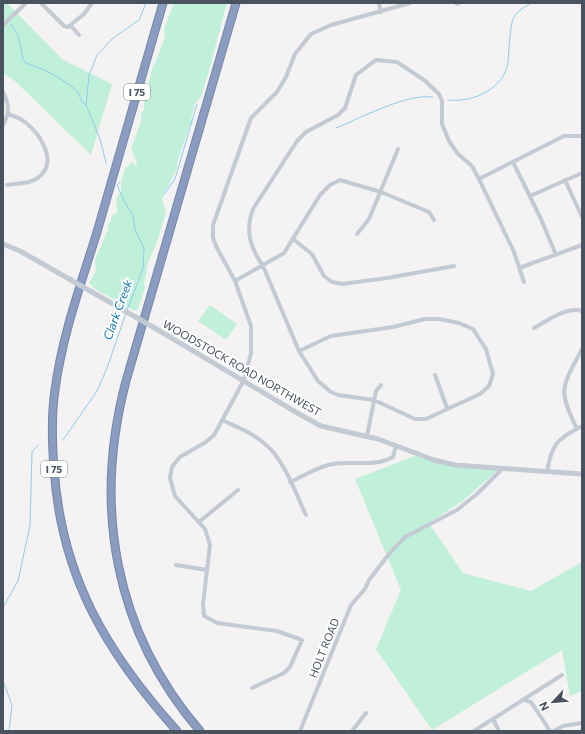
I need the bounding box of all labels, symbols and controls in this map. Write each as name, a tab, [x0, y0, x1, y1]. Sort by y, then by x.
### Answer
road number: I 75	[124, 84, 150, 100]
water label: Clark Creek	[100, 277, 135, 342]
street label: WOODSTOCK ROAD NORTHWEST	[161, 317, 324, 418]
road number: I 75	[41, 461, 67, 477]
street label: HOLT ROAD	[306, 616, 341, 680]
north arrow	[533, 682, 573, 722]
text: N	[536, 700, 551, 713]

